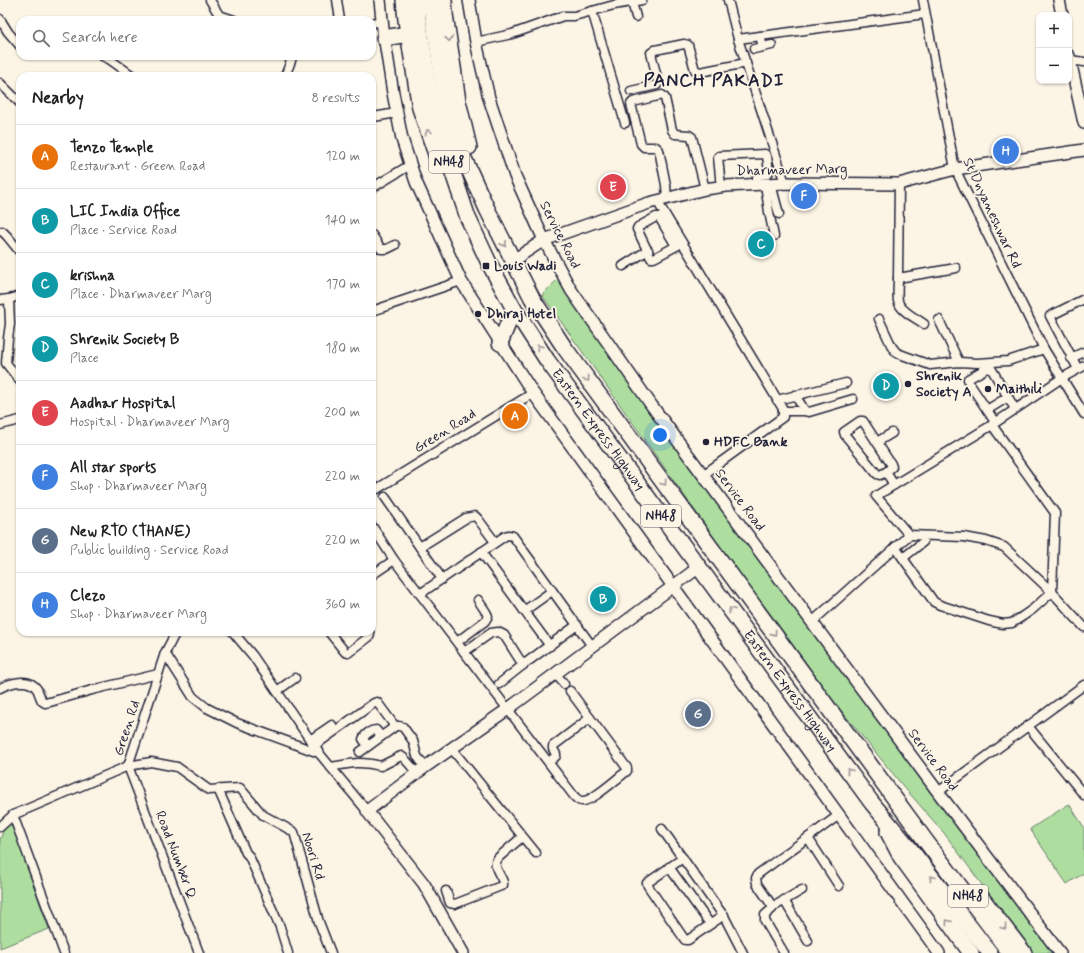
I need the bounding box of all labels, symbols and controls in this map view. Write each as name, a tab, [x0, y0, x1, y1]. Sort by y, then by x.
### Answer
map controls	[1036, 12, 1072, 84]
button: +	[1036, 12, 1072, 48]
search box	[16, 16, 376, 60]
icon: search	[30, 27, 52, 49]
text: Search here	[62, 28, 138, 48]
one-way arrow	[444, 36, 452, 42]
button: −	[1036, 48, 1072, 84]
district label: PANCH PAKADI	[644, 69, 784, 93]
text: Nearby	[32, 87, 84, 109]
text: 8 results	[312, 90, 360, 107]
one-way arrow	[424, 128, 433, 135]
pin: H	[993, 136, 1019, 166]
text: Tenzo Temple	[70, 138, 154, 158]
text: A	[41, 148, 49, 165]
text: 120 m	[326, 148, 360, 165]
road number: NH48	[429, 151, 469, 173]
street label: St Dnyaneshwar Rd	[959, 155, 1025, 271]
text: Restaurant · Green Road	[70, 158, 205, 175]
street label: Dharmaveer Marg	[736, 160, 848, 181]
pin: E	[600, 172, 626, 202]
pin: F	[791, 181, 817, 211]
street label: Service Road	[535, 198, 585, 272]
text: LIC India Office	[70, 202, 180, 222]
text: B	[41, 212, 49, 229]
text: 140 m	[325, 212, 360, 229]
text: Place · Service Road	[70, 222, 177, 239]
pin: C	[748, 229, 774, 259]
one-way arrow	[499, 240, 507, 248]
place label: Louis Wadi	[494, 257, 556, 275]
marker: Louis Wadi	[481, 261, 491, 271]
text: krishna	[70, 266, 115, 286]
text: C	[40, 276, 50, 293]
text: 170 m	[326, 276, 360, 293]
text: Place · Dharmaveer Marg	[70, 286, 212, 303]
place label: Dhiraj Hotel	[486, 305, 556, 323]
marker: Dhiraj Hotel	[473, 309, 483, 319]
text: Shrenik Society B	[70, 330, 179, 350]
text: D	[41, 340, 49, 357]
text: 180 m	[325, 340, 360, 357]
one-way arrow	[536, 344, 543, 351]
text: Place	[70, 350, 99, 367]
street label: Eastern Express Highway	[547, 365, 649, 494]
place label: Shrenik Society A	[916, 367, 972, 401]
pin: D	[873, 371, 899, 401]
one-way arrow	[582, 374, 589, 381]
marker: Shrenik Society A	[903, 379, 913, 389]
place label: Maithili	[996, 380, 1042, 398]
marker: Maithili	[983, 384, 993, 394]
text: Aadhar Hospital	[70, 394, 175, 414]
pin: A	[502, 401, 528, 431]
text: E	[41, 404, 49, 421]
text: 200 m	[325, 404, 360, 421]
street label: Green Road	[411, 405, 479, 457]
text: Hospital · Dharmaveer Marg	[70, 414, 229, 431]
your location	[650, 425, 670, 445]
place label: HDFC Bank	[714, 433, 787, 451]
marker: HDFC Bank	[701, 437, 711, 447]
text: All star sports	[70, 458, 156, 478]
street label: Service Road	[711, 465, 769, 535]
text: F	[42, 468, 48, 485]
text: 220 m	[325, 468, 360, 485]
text: Shop · Dharmaveer Marg	[70, 478, 207, 495]
one-way arrow	[659, 479, 666, 486]
road number: NH48	[641, 505, 681, 527]
text: New RTO (THANE)	[70, 522, 190, 542]
text: G	[41, 532, 49, 549]
text: 220 m	[325, 532, 360, 549]
text: Public building · Service Road	[70, 542, 228, 559]
pin: B	[590, 584, 616, 614]
text: Clezo	[70, 586, 105, 606]
text: H	[41, 596, 49, 613]
text: 360 m	[325, 596, 360, 613]
text: Shop · Dharmaveer Marg	[70, 606, 207, 623]
one-way arrow	[728, 607, 736, 614]
street label: Eastern Express Highway	[739, 626, 840, 755]
one-way arrow	[769, 629, 776, 636]
street label: Green Rd	[110, 698, 144, 758]
pin: G	[685, 699, 711, 729]
street label: Service Road	[904, 725, 962, 795]
one-way arrow	[846, 768, 854, 775]
street label: Road Number Q	[151, 808, 201, 902]
street label: Noori Rd	[297, 830, 329, 882]
one-way arrow	[930, 875, 937, 882]
road number: NH48	[948, 885, 988, 907]
one-way arrow	[946, 919, 953, 926]
one-way arrow	[1000, 923, 1007, 930]

